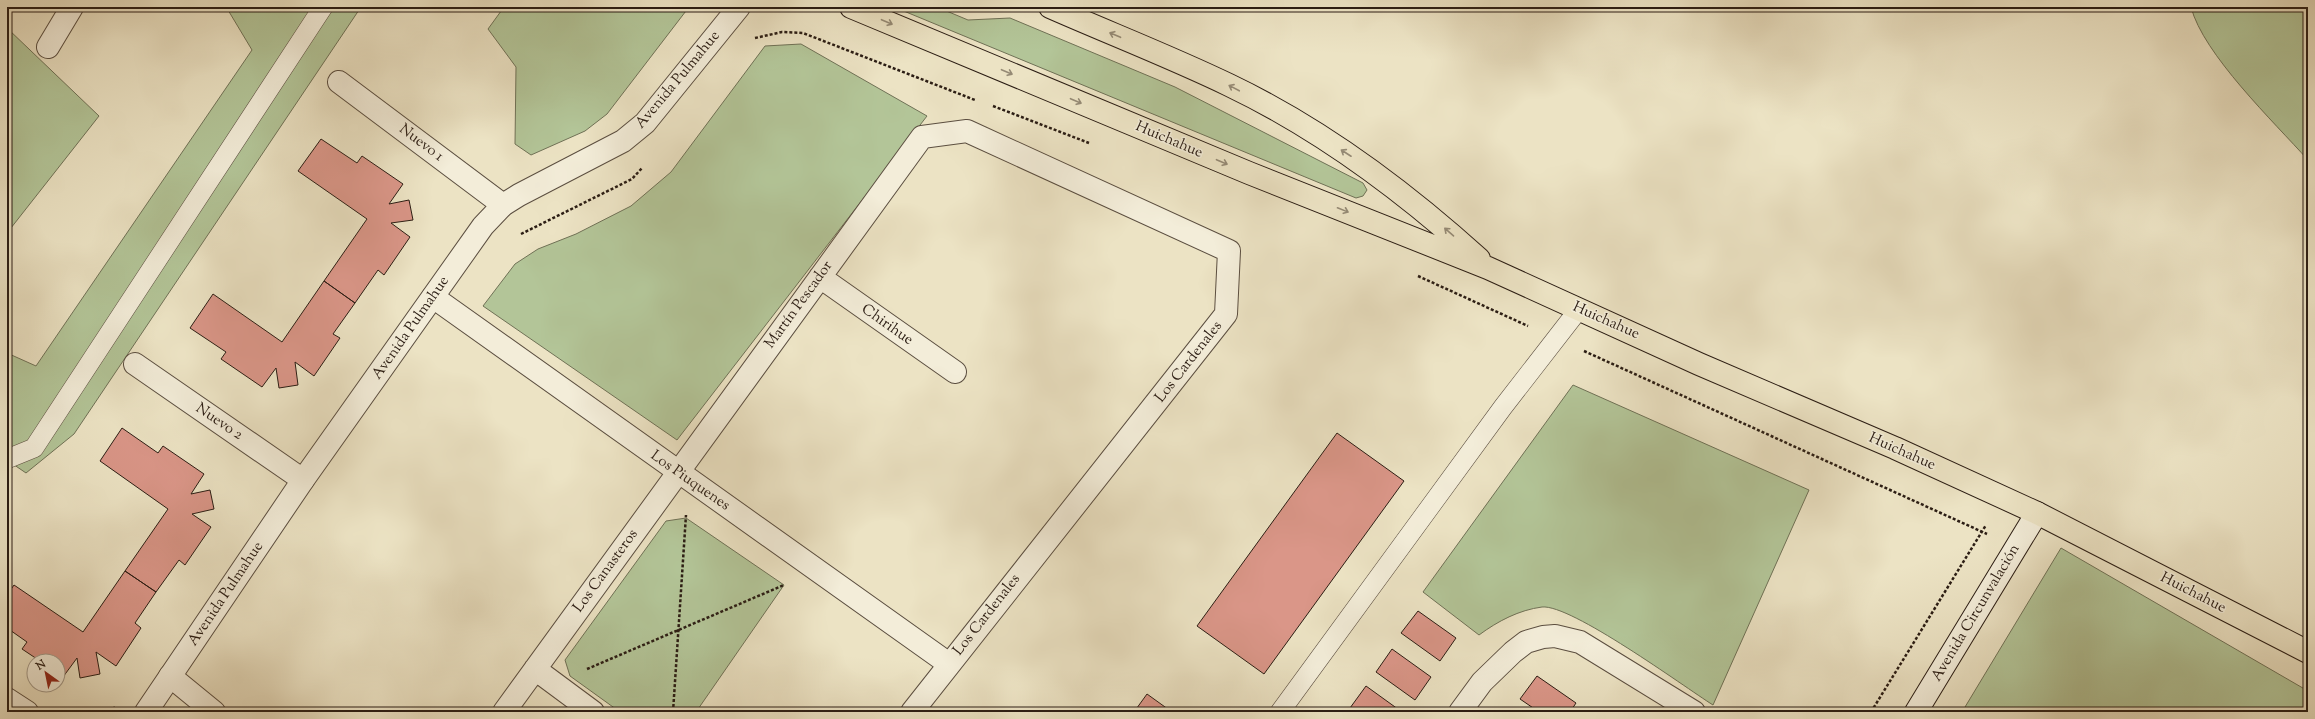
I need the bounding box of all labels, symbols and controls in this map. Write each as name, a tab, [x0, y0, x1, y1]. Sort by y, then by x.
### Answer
one-way arrow	[881, 19, 893, 26]
street label: Avenida Pulmahue	[631, 26, 725, 134]
one-way arrow	[1109, 31, 1121, 39]
one-way arrow	[1001, 69, 1013, 76]
one-way arrow	[1228, 83, 1240, 91]
one-way arrow	[1070, 98, 1082, 105]
street label: Huichahue	[1132, 116, 1206, 164]
street label: Nuevo 1	[394, 119, 448, 167]
one-way arrow	[1341, 149, 1352, 157]
one-way arrow	[1216, 158, 1228, 166]
one-way arrow	[1336, 207, 1348, 215]
one-way arrow	[1444, 228, 1454, 237]
street label: Martín Pescador	[760, 256, 838, 353]
street label: Avenida Pulmahue	[367, 272, 455, 384]
street label: Huichahue	[1569, 297, 1643, 345]
street label: Chirihue	[857, 299, 917, 351]
street label: Los Cardenales	[1150, 317, 1228, 407]
street label: Nuevo 2	[191, 398, 247, 446]
street label: Huichahue	[1865, 428, 1939, 476]
street label: Los Piuquenes	[646, 446, 734, 516]
street label: Los Canasteros	[569, 525, 644, 617]
street label: Avenida Pulmahue	[183, 538, 269, 650]
street label: Avenida Circunvalación	[1927, 540, 2025, 686]
street label: Huichahue	[2156, 567, 2230, 619]
street label: Los Cardenales	[948, 570, 1026, 660]
north arrow	[26, 653, 66, 693]
text: N	[32, 656, 49, 675]

